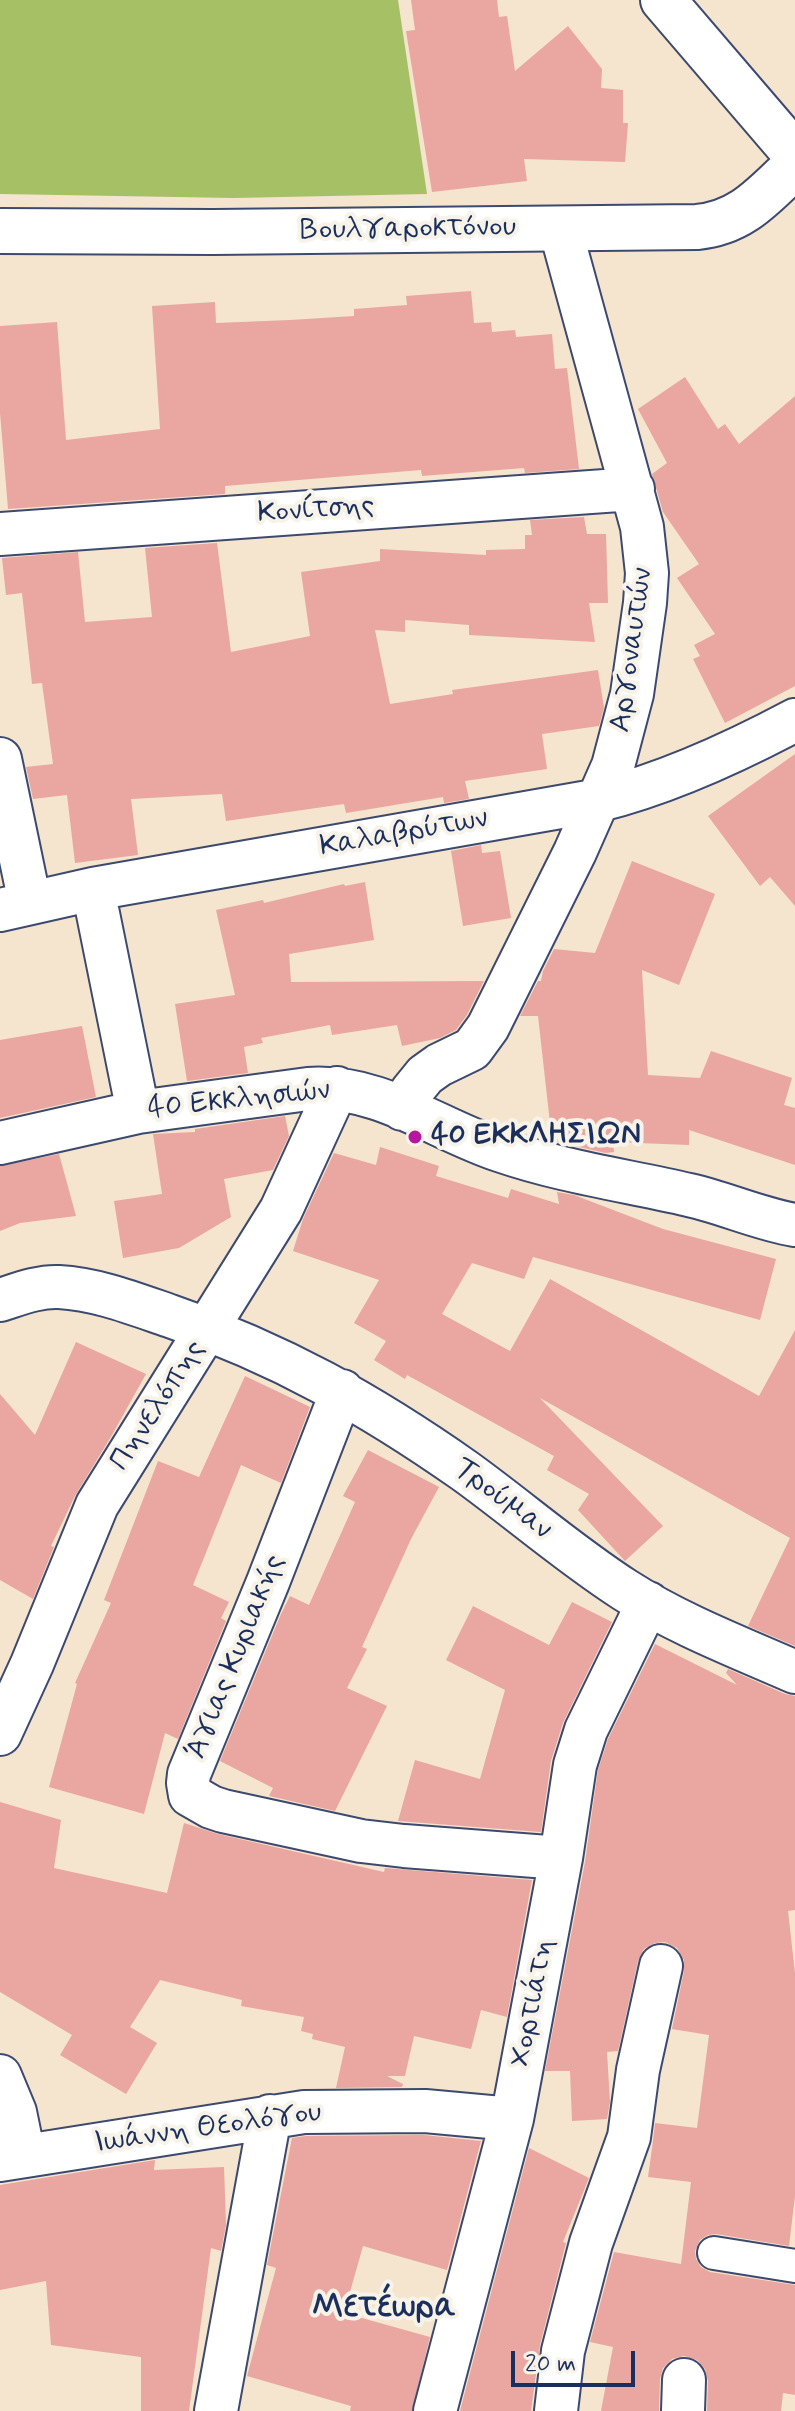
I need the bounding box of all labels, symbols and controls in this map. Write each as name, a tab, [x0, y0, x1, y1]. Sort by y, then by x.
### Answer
street label: Βουλγαροκτόνου	[300, 210, 516, 250]
street label: Κονίτσης	[256, 489, 376, 533]
street label: Αργοναυτών	[604, 565, 662, 735]
street label: Καλαβρύτων	[317, 801, 491, 867]
street label: 40 Εκκλησιών	[146, 1074, 332, 1128]
place label: 40 ΕΚΚΛΗΣΙΩΝ	[431, 1119, 641, 1155]
marker: 40 ΕΚΚΛΗΣΙΩΝ	[406, 1128, 424, 1146]
street label: Πηνελόπης	[103, 1334, 215, 1478]
street label: Τρούμαν	[446, 1451, 558, 1549]
street label: Άγιας Κυριακής	[180, 1550, 294, 1764]
street label: Χορτιάτη	[504, 1936, 564, 2070]
street label: Ιωάννη Θεολόγου	[92, 2095, 324, 2163]
district label: Μετέωρα	[312, 2289, 456, 2329]
scale bar	[515, 2335, 639, 2385]
text: 20 m	[525, 2349, 576, 2380]

